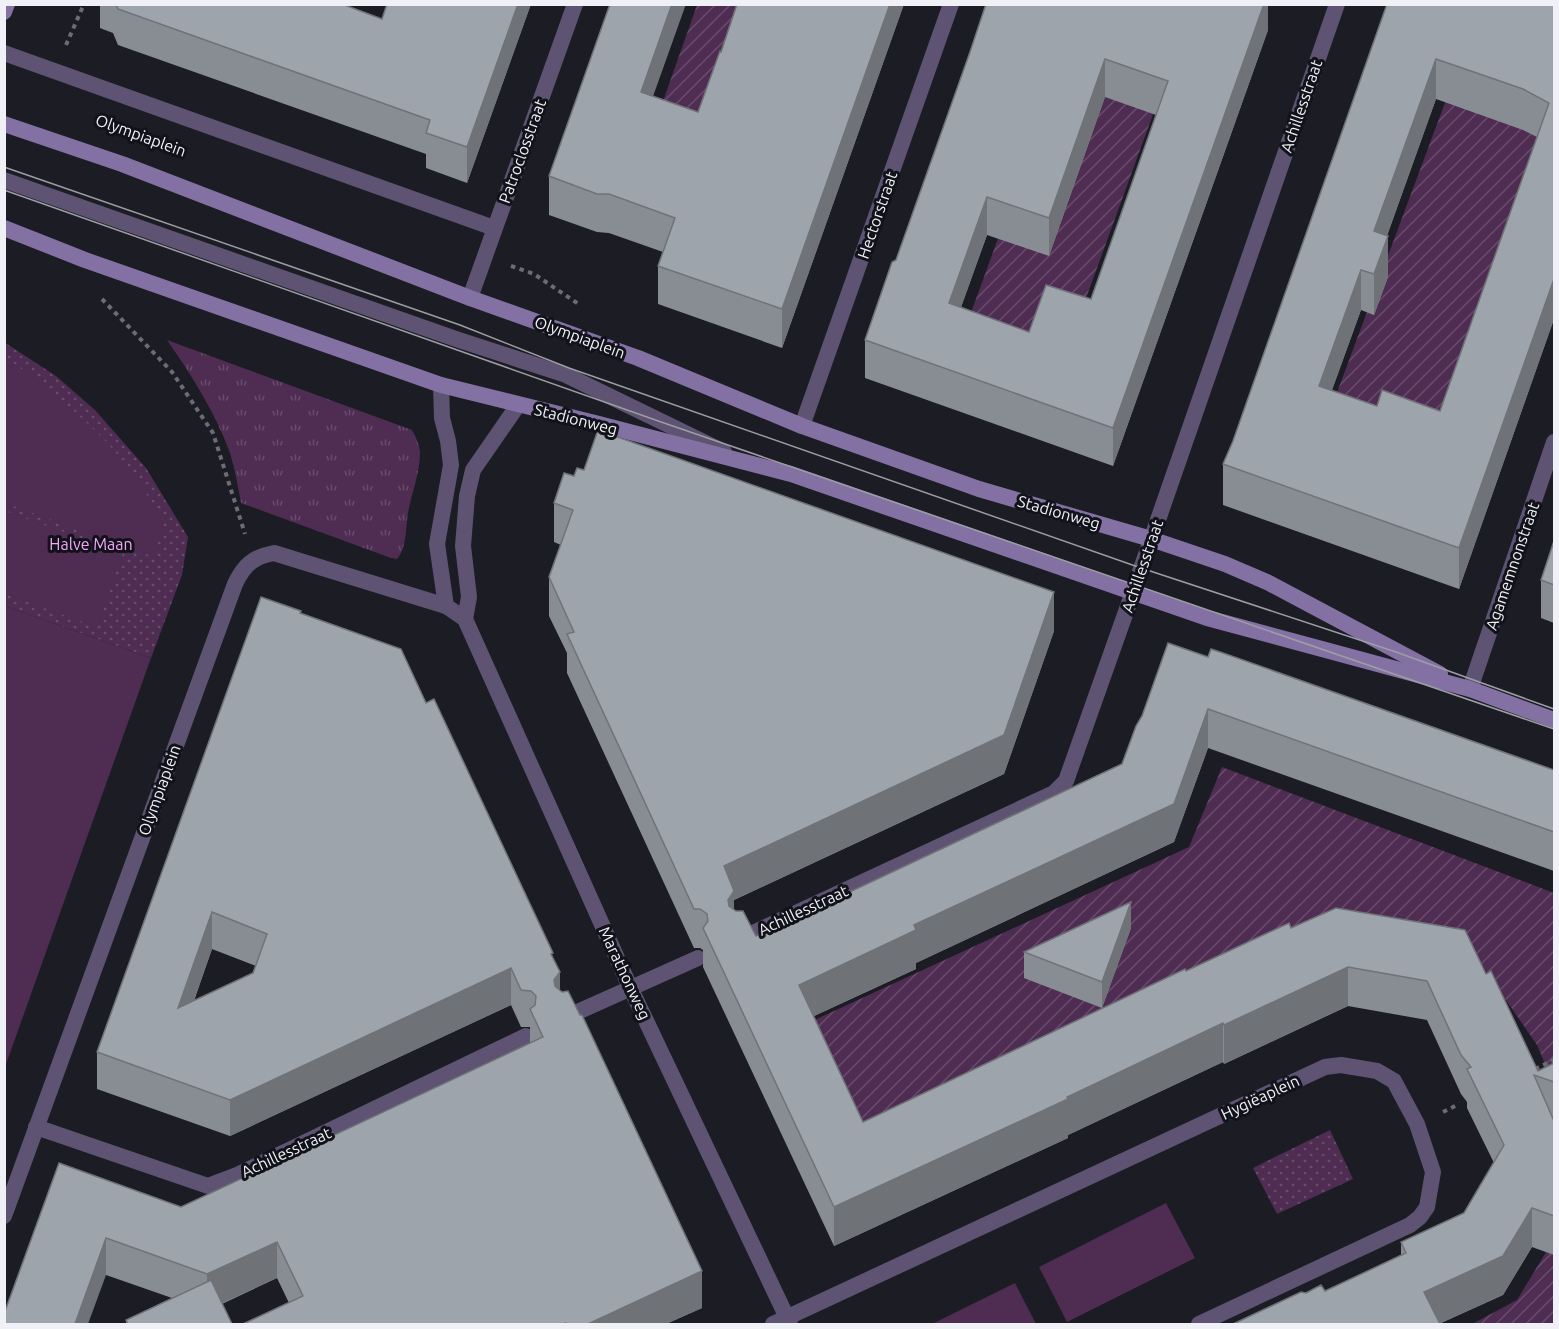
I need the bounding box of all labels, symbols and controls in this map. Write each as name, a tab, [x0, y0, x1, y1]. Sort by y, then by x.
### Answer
street label: Achillesstraat	[1277, 57, 1326, 155]
street label: Patroclosstraat	[495, 96, 549, 205]
street label: Olympiaplein	[93, 110, 189, 160]
street label: Hectorstraat	[854, 168, 901, 261]
street label: Olympiaplein	[532, 312, 628, 362]
street label: Stadionweg	[533, 400, 619, 438]
street label: Stadionweg	[1016, 492, 1102, 532]
street label: Agamemnonstraat	[1482, 499, 1543, 632]
street label: Achillesstraat	[1118, 517, 1167, 615]
park label: Halve Maan	[49, 535, 133, 553]
street label: Olympiaplein	[134, 742, 184, 838]
street label: Achillesstraat	[755, 881, 851, 939]
street label: Marathonweg	[596, 924, 654, 1022]
street label: Hygiëaplein	[1218, 1071, 1302, 1123]
street label: Achillesstraat	[238, 1123, 334, 1181]

